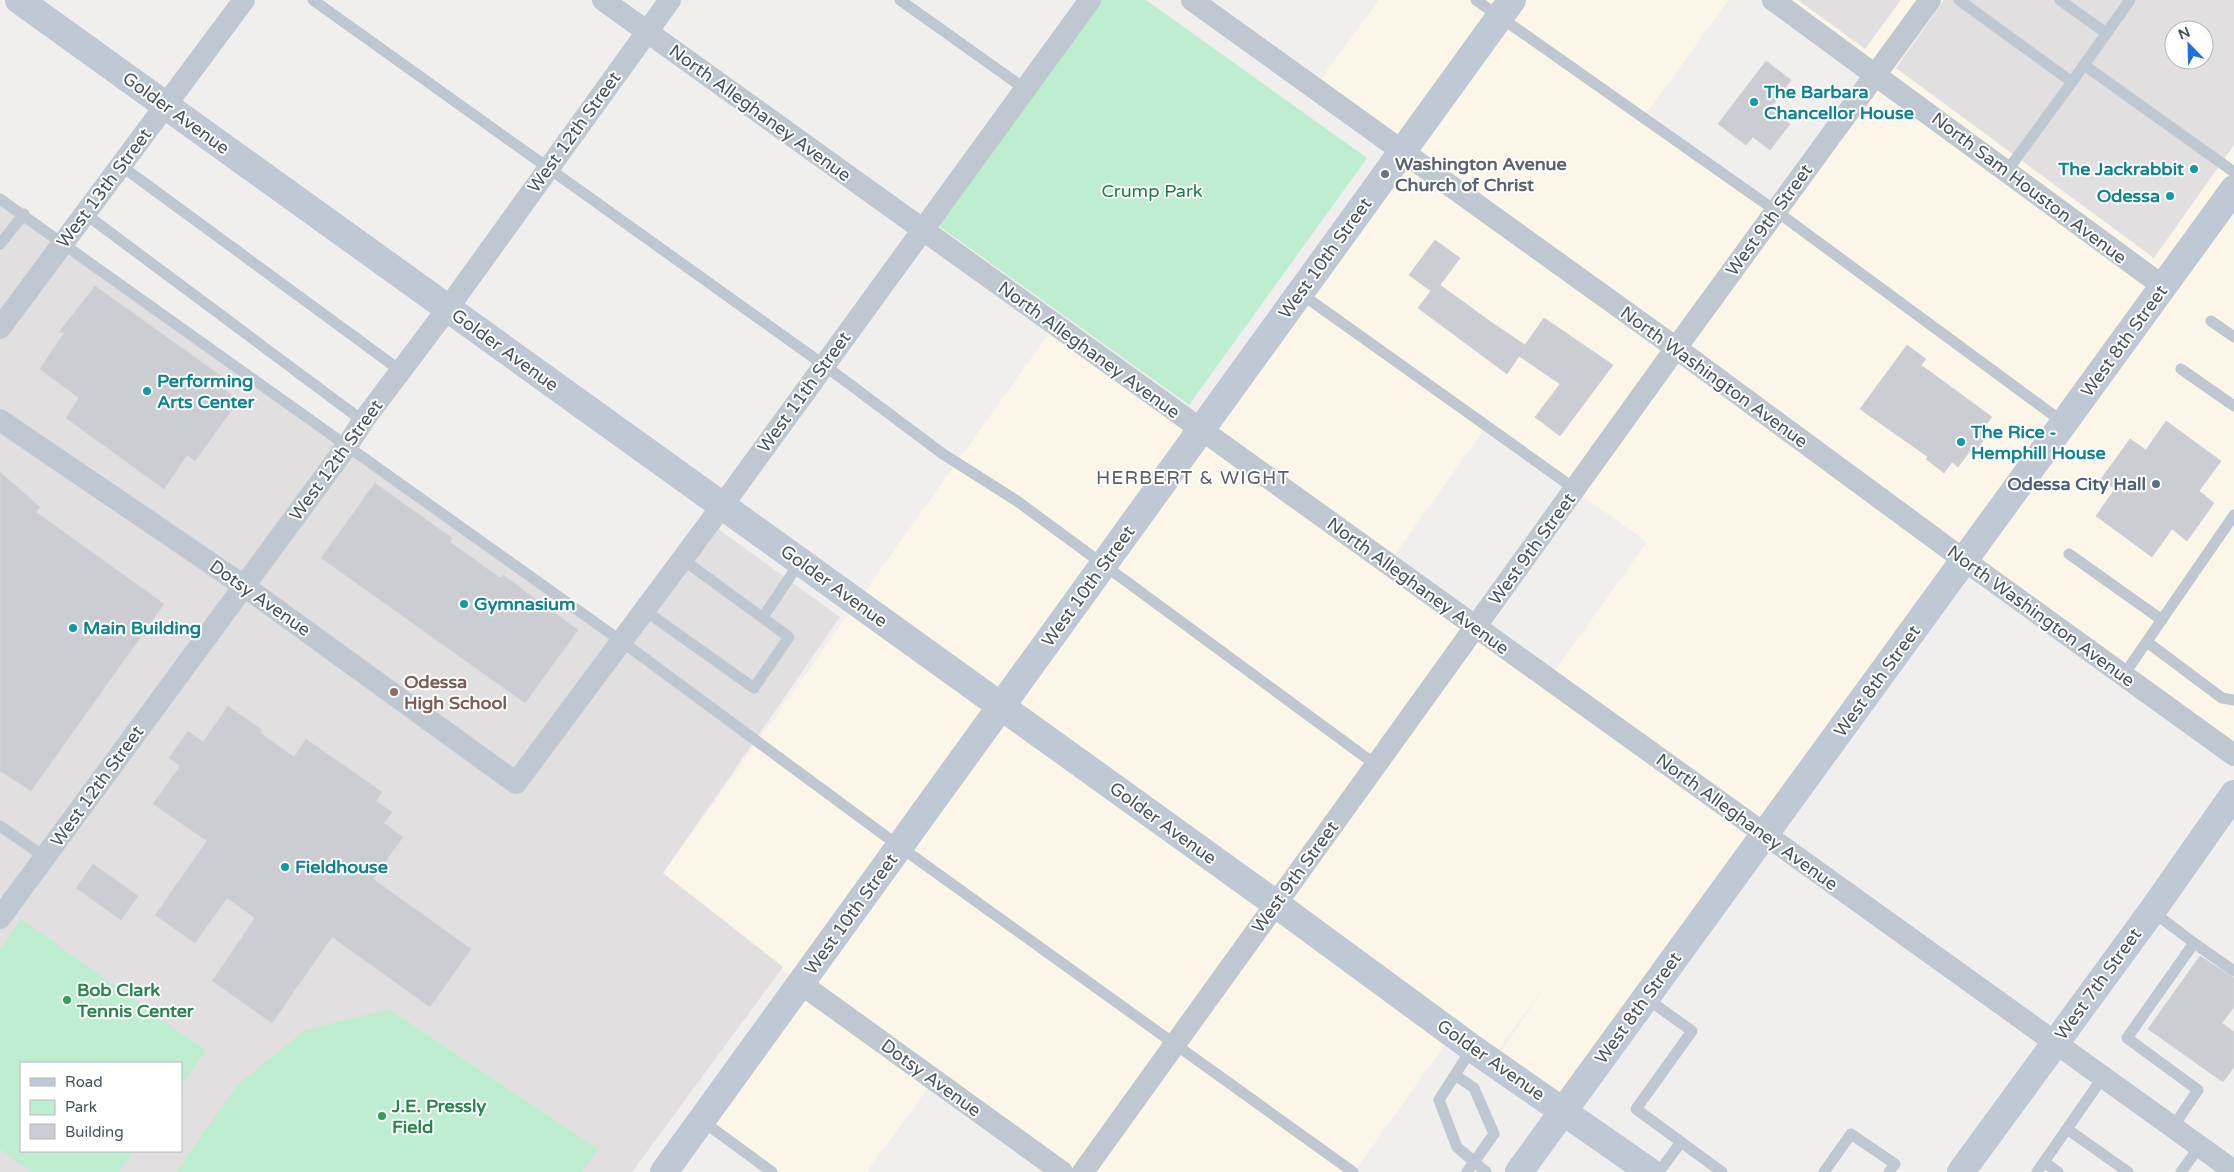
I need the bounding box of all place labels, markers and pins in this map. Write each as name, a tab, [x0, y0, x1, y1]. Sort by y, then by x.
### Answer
place label: The Barbara Chancellor House	[1763, 81, 1914, 124]
marker: The Barbara Chancellor House	[1748, 96, 1760, 108]
place label: Washington Avenue Church of Christ	[1395, 153, 1567, 196]
place label: The Jackrabbit	[2057, 158, 2184, 180]
marker: The Jackrabbit	[2188, 163, 2200, 175]
marker: Washington Avenue Church of Christ	[1379, 168, 1391, 180]
place label: Odessa	[2097, 185, 2160, 207]
marker: Odessa	[2164, 190, 2176, 202]
place label: Performing Arts Center	[157, 370, 256, 413]
marker: Performing Arts Center	[141, 385, 153, 397]
place label: The Rice - Hemphill House	[1970, 421, 2106, 464]
marker: The Rice - Hemphill House	[1955, 436, 1967, 448]
place label: Odessa City Hall	[2007, 473, 2146, 495]
marker: Odessa City Hall	[2150, 478, 2162, 490]
place label: Gymnasium	[474, 593, 576, 615]
marker: Gymnasium	[458, 598, 470, 610]
place label: Main Building	[83, 617, 201, 639]
marker: Main Building	[67, 622, 79, 634]
place label: Odessa High School	[404, 671, 507, 714]
marker: Odessa High School	[388, 686, 400, 698]
place label: Fieldhouse	[295, 856, 388, 878]
marker: Fieldhouse	[279, 861, 291, 873]
place label: Bob Clark Tennis Center	[76, 979, 195, 1022]
marker: Bob Clark Tennis Center	[61, 994, 73, 1006]
place label: J.E. Pressly Field	[391, 1095, 486, 1138]
marker: J.E. Pressly Field	[376, 1110, 388, 1122]

